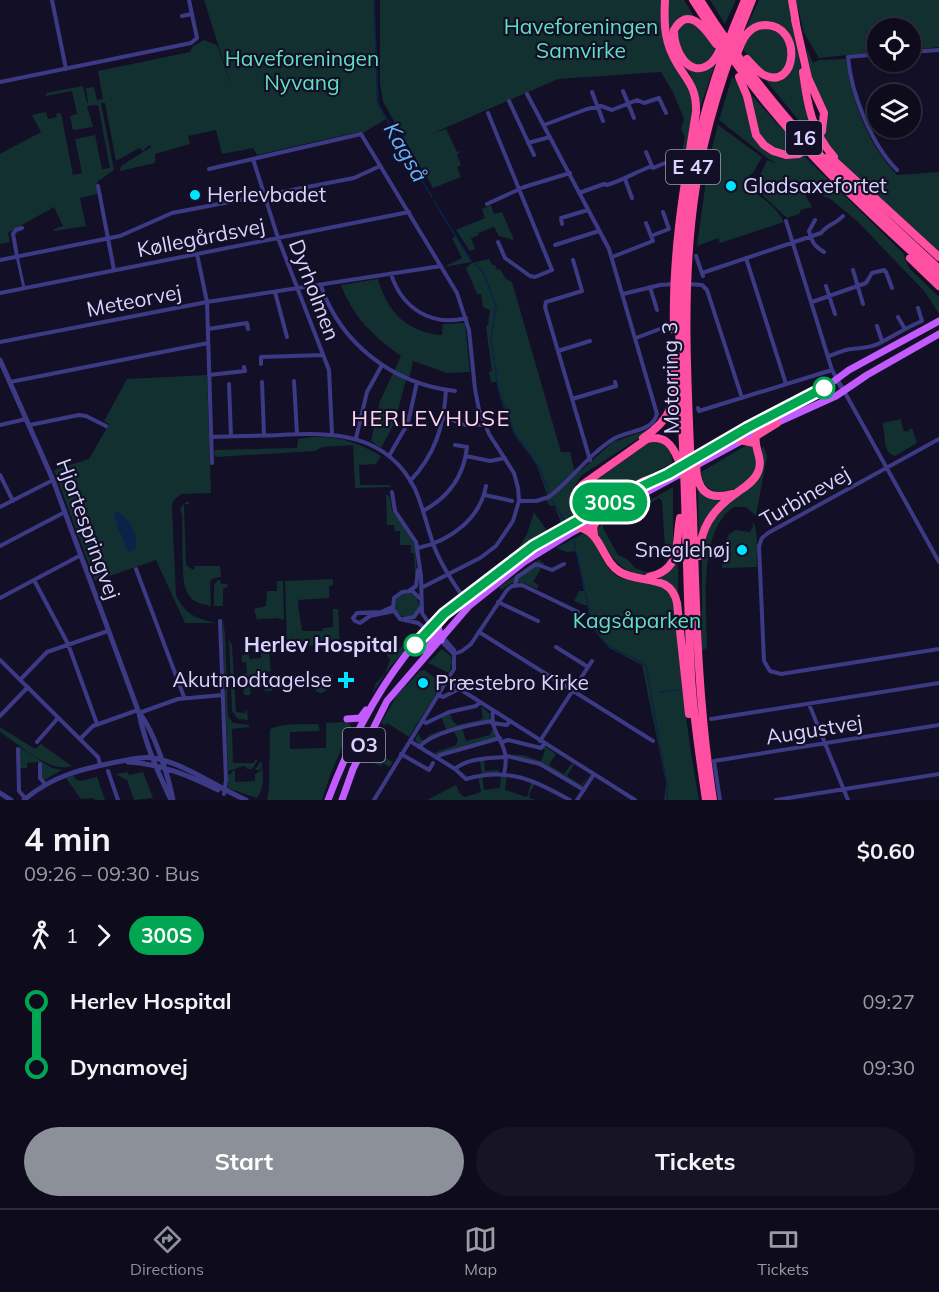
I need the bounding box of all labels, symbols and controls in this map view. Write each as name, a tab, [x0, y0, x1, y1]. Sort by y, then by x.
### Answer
park label: Haveforeningen Samvirke	[504, 13, 658, 63]
map controls	[867, 18, 921, 138]
button: locate	[867, 18, 921, 72]
park label: Haveforeningen Nyvang	[225, 45, 379, 95]
button: layers	[867, 84, 921, 138]
water label: Kagså	[378, 117, 434, 187]
road number: 16	[786, 121, 822, 155]
road number: E 47	[666, 150, 720, 184]
place label: Gladsaxefortet	[743, 172, 887, 198]
marker: Gladsaxefortet	[724, 179, 738, 193]
place label: Herlevbadet	[207, 181, 326, 207]
marker: Herlevbadet	[188, 188, 202, 202]
street label: Køllegårdsvej	[135, 212, 267, 262]
street label: Dyrholmen	[284, 236, 346, 344]
street label: Meteorvej	[84, 278, 183, 322]
street label: Motorring 3	[656, 322, 684, 434]
unlabelled marker	[813, 377, 835, 399]
district label: HERLEVHUSE	[351, 404, 511, 432]
street label: Hjortespringvej	[51, 455, 126, 603]
street label: Turbinevej	[755, 460, 854, 532]
line badge: 300S	[568, 482, 652, 522]
text: 300S	[584, 489, 636, 515]
place label: Sneglehøj	[635, 536, 730, 562]
marker: Sneglehøj	[735, 543, 749, 557]
park label: Kagsåparken	[573, 607, 701, 633]
place label: Herlev Hospital	[244, 631, 398, 657]
marker: Herlev Hospital	[404, 634, 426, 656]
place label: Akutmodtagelse	[172, 666, 332, 692]
place label: Præstebro Kirke	[435, 669, 589, 695]
marker: Akutmodtagelse	[337, 671, 355, 689]
marker: Præstebro Kirke	[416, 676, 430, 690]
street label: Augustvej	[764, 709, 864, 749]
road number: O3	[343, 728, 385, 762]
text: 4 min	[24, 818, 111, 859]
text: $0.60	[857, 837, 915, 865]
text: 09:26 – 09:30 · Bus	[24, 861, 200, 886]
icon: walk	[24, 919, 57, 952]
icon: forward	[87, 919, 120, 952]
text: 300S	[141, 922, 192, 948]
text: 1	[66, 923, 78, 948]
text: Herlev Hospital	[70, 987, 232, 1015]
text: 09:27	[862, 989, 915, 1014]
text: Dynamovej	[70, 1053, 188, 1081]
text: 09:30	[862, 1055, 915, 1080]
button: Start	[24, 1127, 464, 1196]
button: Tickets	[476, 1127, 915, 1196]
tab: Directions	[130, 1223, 204, 1279]
tab: Map	[464, 1223, 497, 1279]
tab: Tickets	[757, 1223, 809, 1279]

